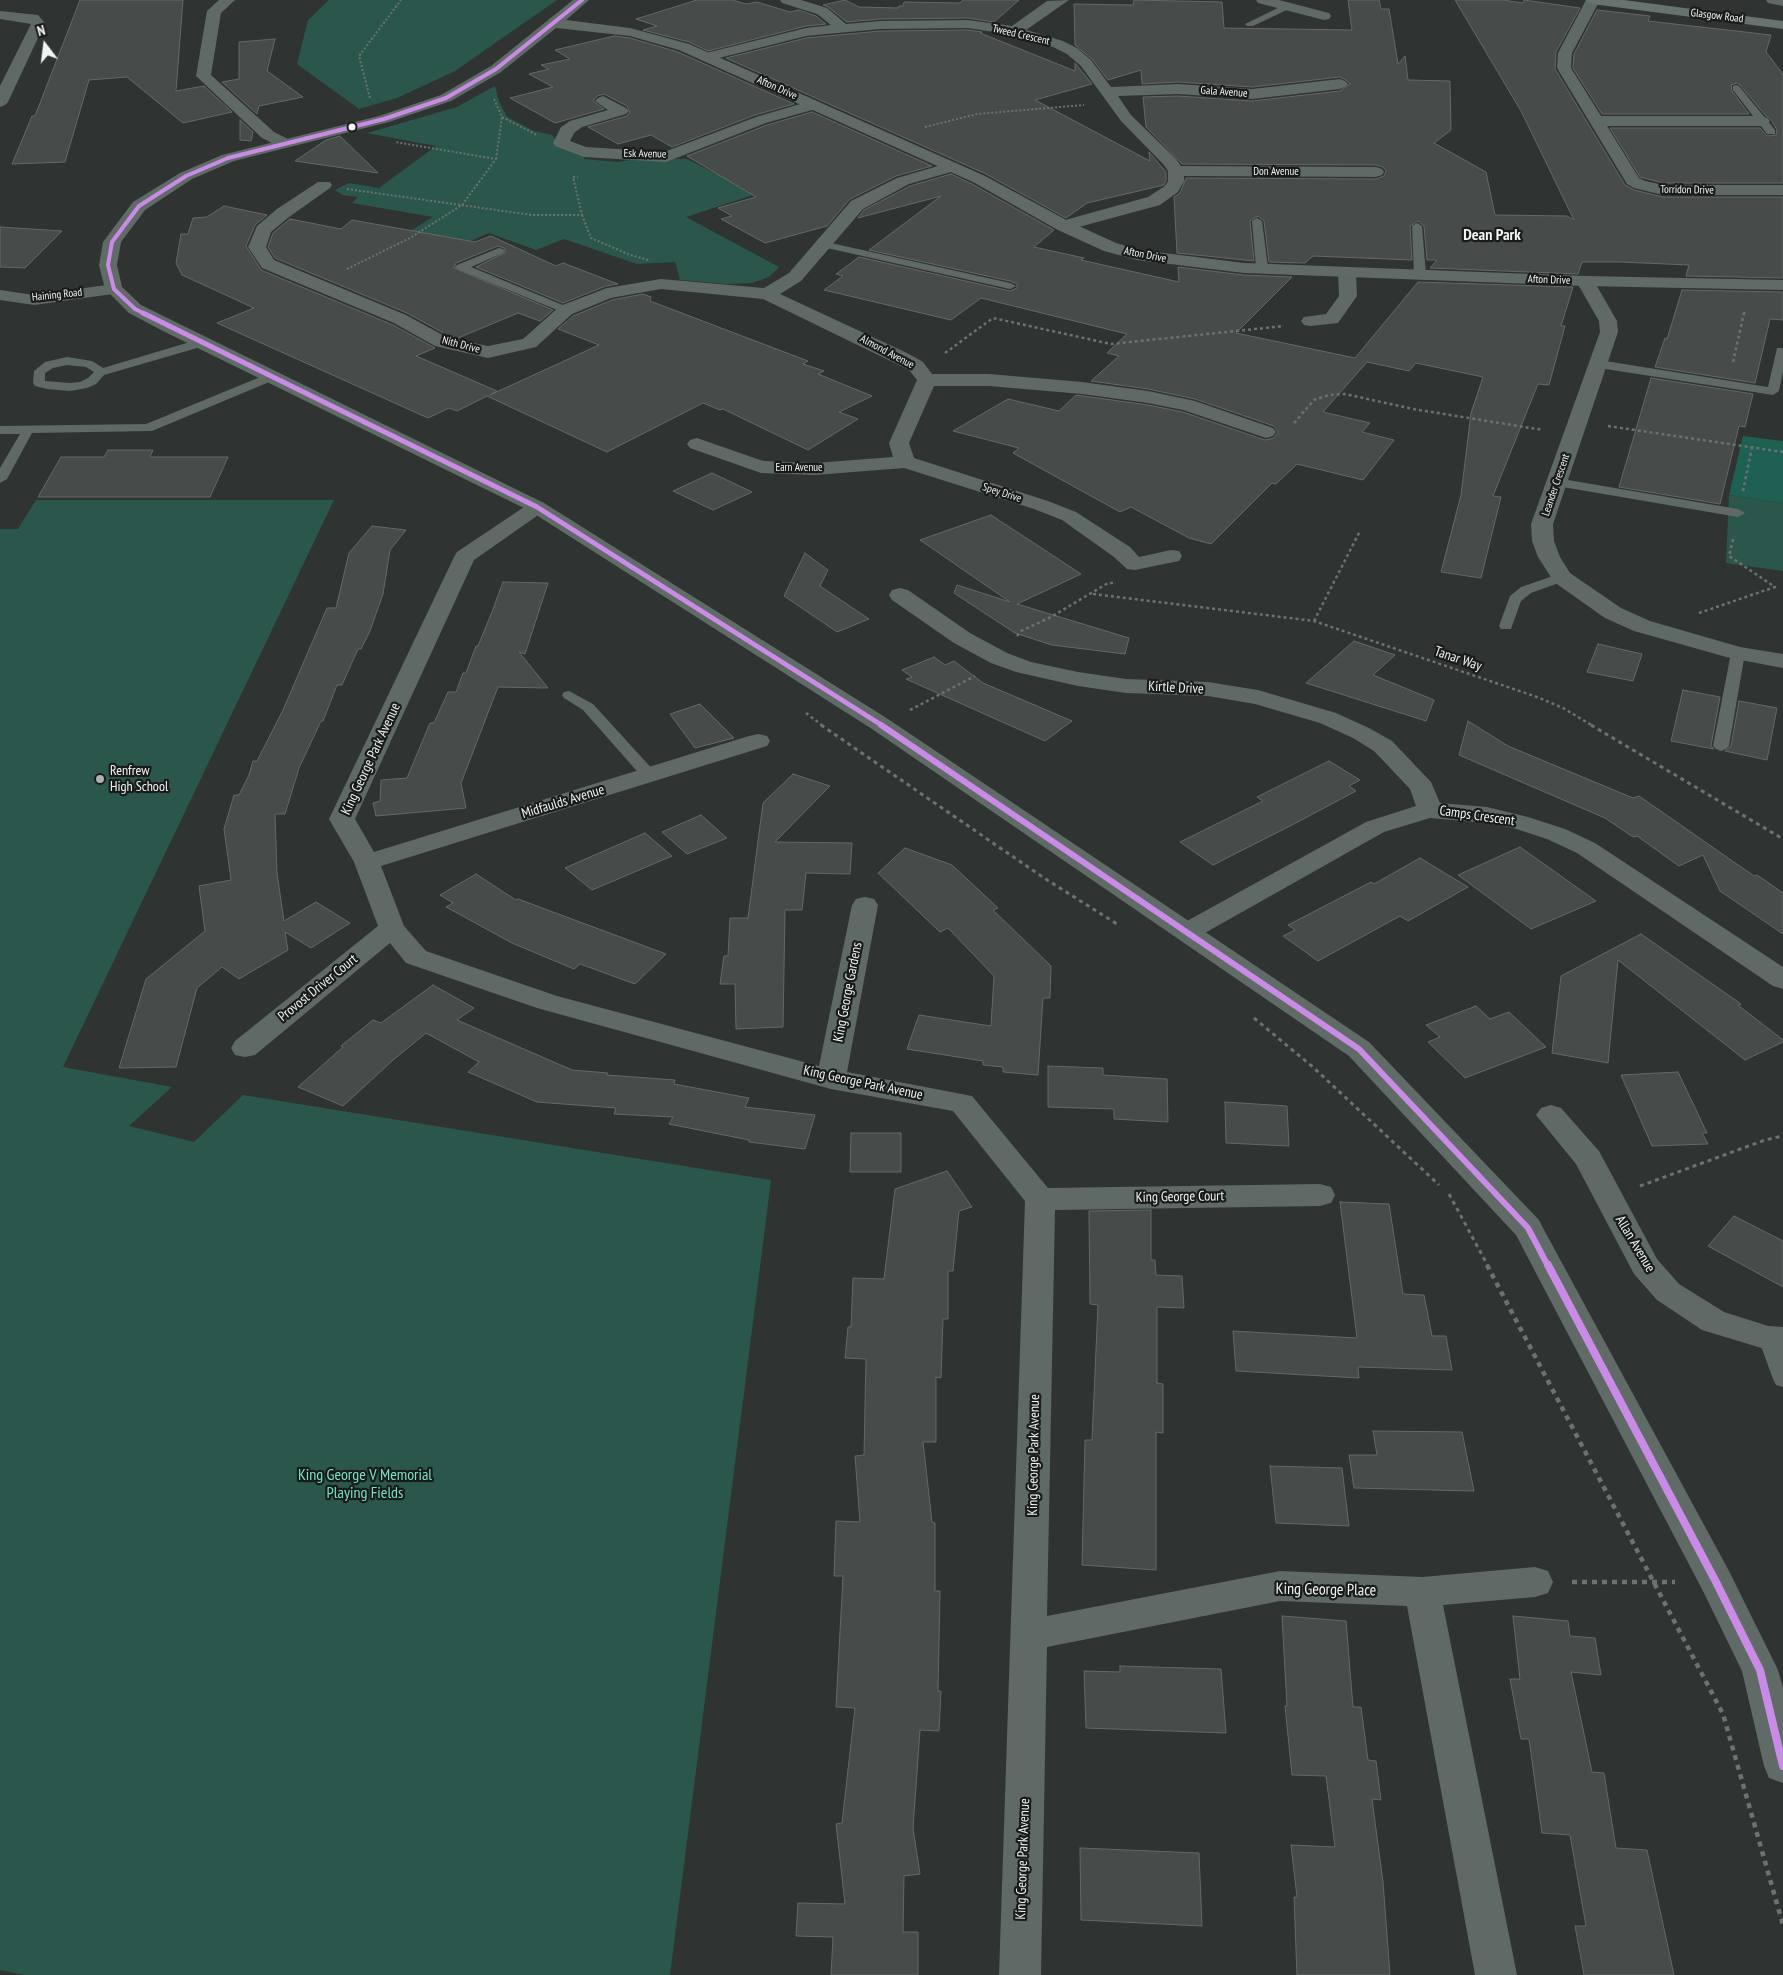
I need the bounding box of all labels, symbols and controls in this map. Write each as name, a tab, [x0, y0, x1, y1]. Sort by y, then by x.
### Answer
street label: Glasgow Road	[1690, 6, 1744, 26]
north arrow	[20, 20, 70, 70]
text: N	[35, 21, 47, 40]
street label: Tweed Crescent	[991, 22, 1051, 48]
street label: Afton Drive	[755, 73, 799, 103]
street label: Gala Avenue	[1200, 84, 1248, 100]
unlabelled marker	[347, 122, 357, 132]
street label: Esk Avenue	[623, 147, 667, 161]
street label: Don Avenue	[1253, 165, 1299, 179]
street label: Torridon Drive	[1660, 183, 1714, 197]
district label: Dean Park	[1463, 225, 1521, 245]
street label: Afton Drive	[1123, 244, 1167, 266]
street label: Afton Drive	[1527, 273, 1571, 287]
street label: Haining Road	[31, 286, 83, 304]
street label: Almond Avenue	[858, 332, 916, 372]
street label: Nith Drive	[441, 334, 481, 356]
street label: Leander Crescent	[1539, 452, 1573, 518]
street label: Earn Avenue	[775, 461, 823, 475]
street label: Spey Drive	[981, 480, 1023, 506]
street label: Tanar Way	[1432, 643, 1484, 675]
street label: Kirtle Drive	[1148, 678, 1204, 698]
street label: King George Park Avenue	[338, 700, 404, 818]
place label: Renfrew High School	[110, 763, 168, 796]
marker: Renfrew High School	[94, 773, 106, 785]
street label: Midfaulds Avenue	[520, 781, 606, 823]
street label: Camps Crescent	[1438, 802, 1516, 830]
street label: King George Gardens	[830, 941, 866, 1043]
street label: Provost Driver Court	[275, 951, 361, 1025]
street label: King George Park Avenue	[802, 1062, 924, 1104]
street label: King George Court	[1136, 1188, 1224, 1206]
street label: Allan Avenue	[1612, 1213, 1658, 1275]
street label: King George Park Avenue	[1025, 1394, 1043, 1516]
park label: King George V Memorial Playing Fields	[298, 1465, 432, 1503]
street label: King George Place	[1276, 1580, 1376, 1600]
street label: King George Park Avenue	[1012, 1798, 1034, 1920]

